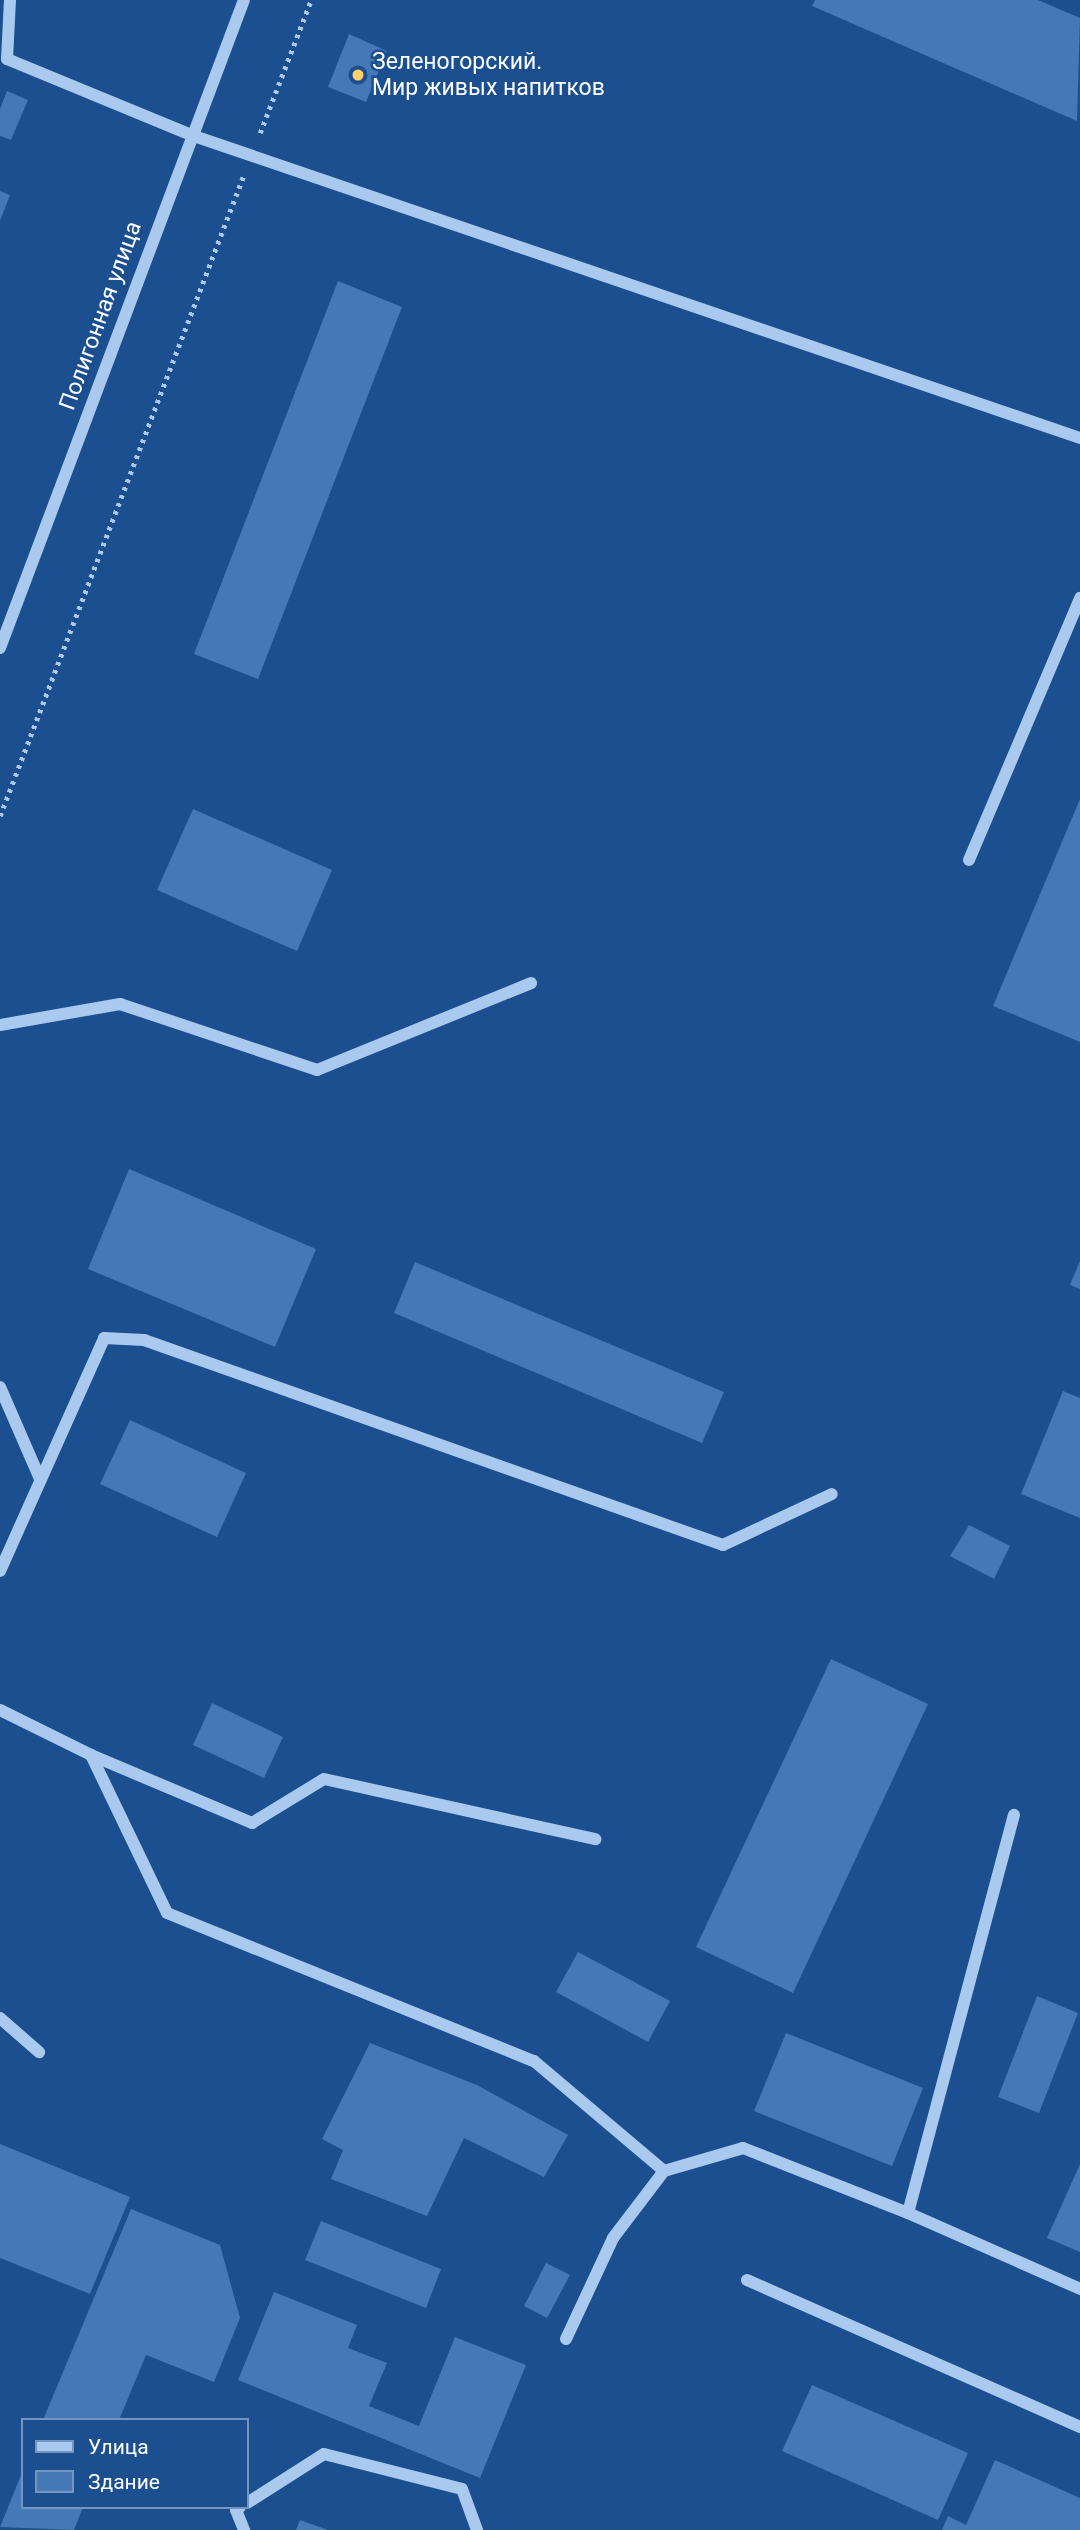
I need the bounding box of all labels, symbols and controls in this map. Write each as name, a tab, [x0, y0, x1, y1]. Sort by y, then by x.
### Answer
place label: Зеленогорский. Мир живых напитков	[372, 48, 605, 102]
marker: Зеленогорский. Мир живых напитков	[350, 67, 366, 83]
street label: Полигонная улица	[54, 218, 148, 414]
legend	[21, 2418, 248, 2509]
text: Улица	[88, 2435, 149, 2459]
text: Здание	[88, 2470, 160, 2494]

